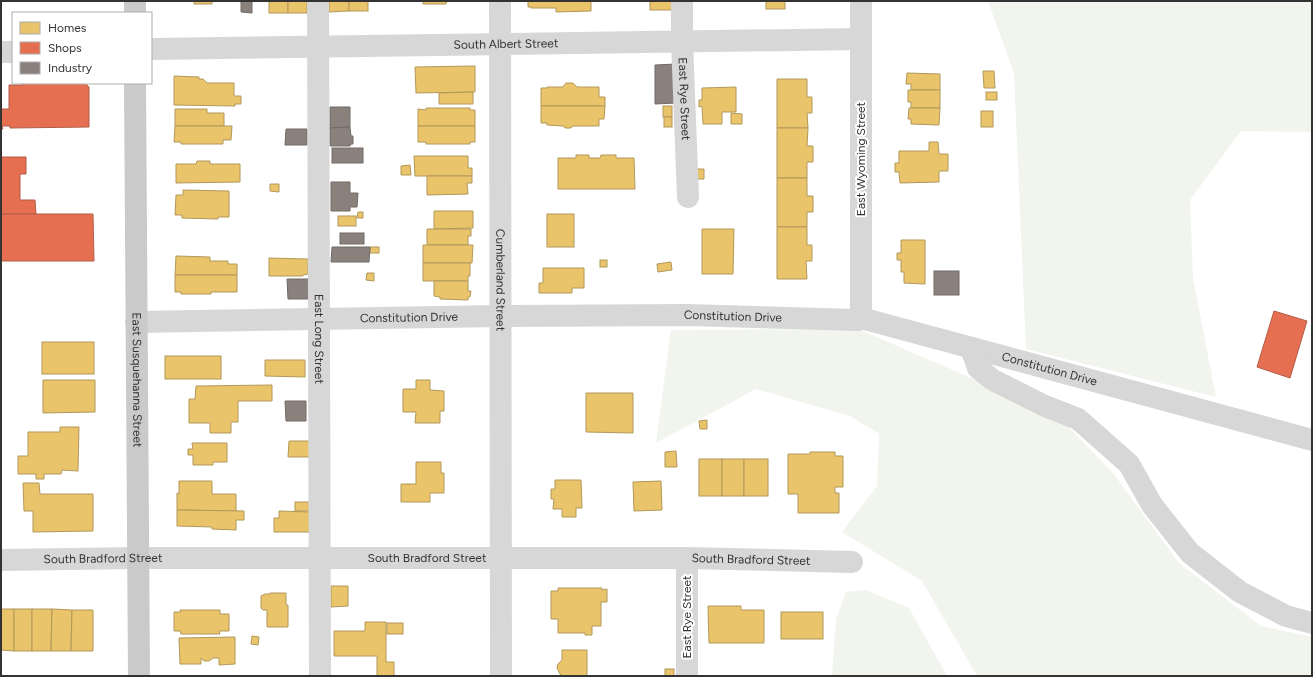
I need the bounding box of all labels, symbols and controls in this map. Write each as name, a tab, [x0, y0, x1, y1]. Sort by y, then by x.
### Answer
legend	[12, 12, 152, 84]
text: Homes	[48, 21, 87, 35]
street label: South Albert Street	[453, 36, 559, 52]
text: Shops	[48, 41, 82, 55]
street label: East Rye Street	[676, 57, 693, 141]
text: Industry	[48, 61, 93, 75]
street label: East Wyoming Street	[854, 101, 868, 216]
street label: Cumberland Street	[493, 229, 507, 332]
street label: East Long Street	[312, 294, 326, 384]
street label: Constitution Drive	[684, 308, 783, 325]
street label: Constitution Drive	[360, 310, 459, 325]
street label: East Susquehanna Street	[130, 312, 144, 448]
street label: Constitution Drive	[1000, 349, 1099, 389]
street label: South Bradford Street	[43, 551, 163, 566]
street label: South Bradford Street	[368, 551, 487, 565]
street label: South Bradford Street	[691, 551, 811, 568]
street label: East Rye Street	[680, 575, 694, 659]

